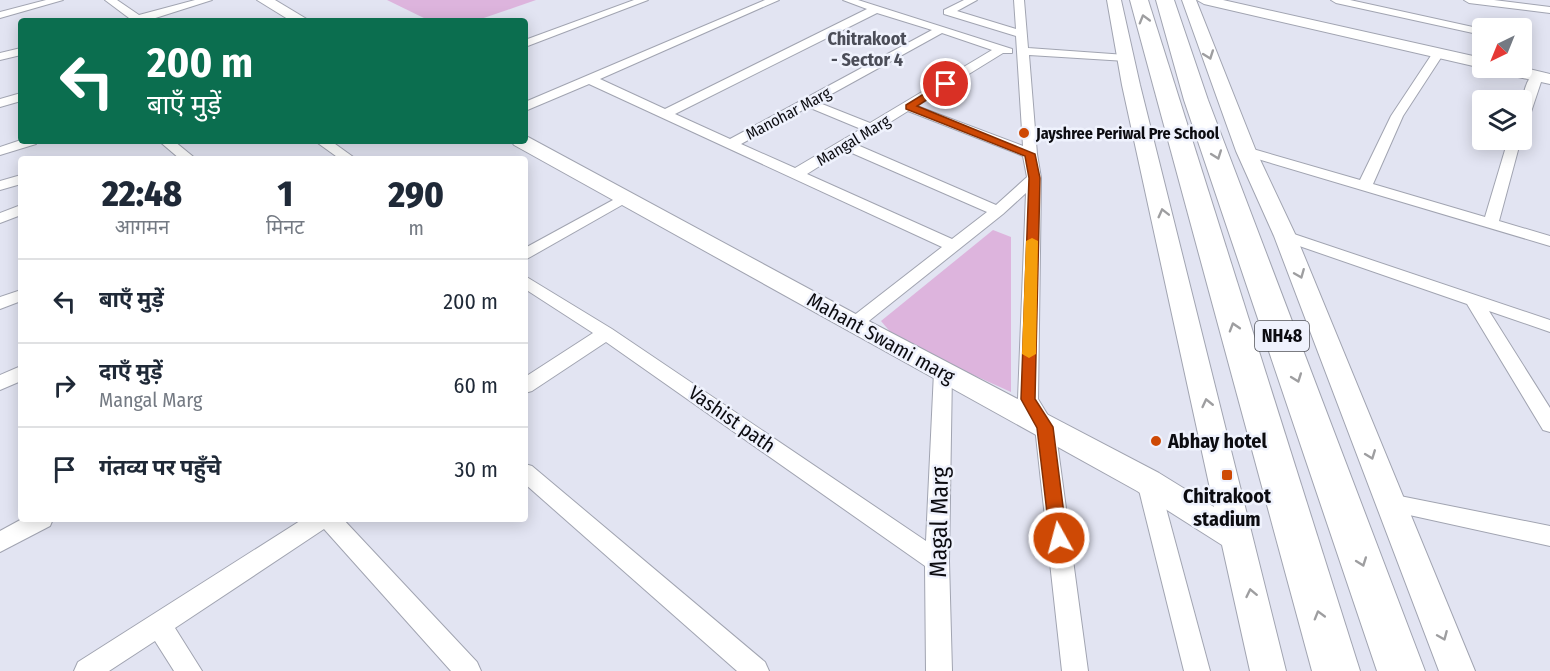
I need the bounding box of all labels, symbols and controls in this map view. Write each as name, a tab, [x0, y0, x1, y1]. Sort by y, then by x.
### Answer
one-way arrow	[1139, 14, 1151, 25]
north arrow	[1472, 18, 1532, 78]
map controls	[1472, 18, 1532, 150]
district label: Chitrakoot - Sector 4	[827, 28, 907, 71]
text: 200 m	[147, 38, 253, 88]
icon: left	[48, 42, 126, 120]
one-way arrow	[1201, 49, 1214, 60]
pin	[920, 58, 971, 109]
icon: arrive	[929, 67, 962, 100]
street label: Manohar Marg	[742, 83, 835, 144]
text: बाएँ मुड़ें	[147, 89, 221, 121]
button: layers	[1472, 90, 1532, 150]
street label: Mangal Marg	[813, 111, 894, 170]
place label: Jayshree Periwal Pre School	[1035, 124, 1220, 143]
marker: Jayshree Periwal Pre School	[1017, 126, 1031, 140]
one-way arrow	[1209, 149, 1222, 160]
text: 22:48	[102, 172, 182, 216]
text: 1	[277, 172, 293, 216]
text: 290	[388, 173, 444, 217]
one-way arrow	[1157, 209, 1170, 219]
text: आगमन	[115, 215, 169, 239]
text: मिनट	[266, 215, 304, 239]
text: m	[408, 216, 424, 240]
one-way arrow	[1293, 267, 1305, 278]
icon: left	[48, 285, 81, 318]
text: बाएँ मुड़ें	[99, 286, 164, 313]
street label: Mahant Swami marg	[803, 287, 960, 389]
text: 200 m	[443, 288, 498, 315]
road number: NH48	[1255, 321, 1309, 351]
one-way arrow	[1229, 322, 1241, 333]
text: दाएँ मुड़ें	[99, 358, 163, 385]
icon: right	[48, 369, 81, 402]
text: 60 m	[454, 372, 498, 399]
one-way arrow	[1289, 372, 1302, 383]
street label: Vashist path	[684, 380, 780, 458]
text: Mangal Marg	[99, 388, 202, 412]
one-way arrow	[1202, 398, 1215, 408]
place label: Abhay hotel	[1167, 429, 1267, 453]
marker: Abhay hotel	[1149, 434, 1163, 448]
one-way arrow	[1364, 449, 1377, 460]
icon: arrive	[48, 453, 81, 486]
text: गंतव्य पर पहुँचे	[99, 454, 221, 481]
text: 30 m	[455, 456, 498, 483]
street label: Magal Marg	[924, 466, 954, 578]
marker: Chitrakoot stadium	[1220, 468, 1234, 482]
place label: Chitrakoot stadium	[1183, 484, 1272, 531]
position arrow	[1027, 506, 1091, 570]
one-way arrow	[1355, 556, 1368, 567]
one-way arrow	[1245, 589, 1258, 599]
one-way arrow	[1314, 610, 1326, 621]
one-way arrow	[1436, 630, 1448, 641]

